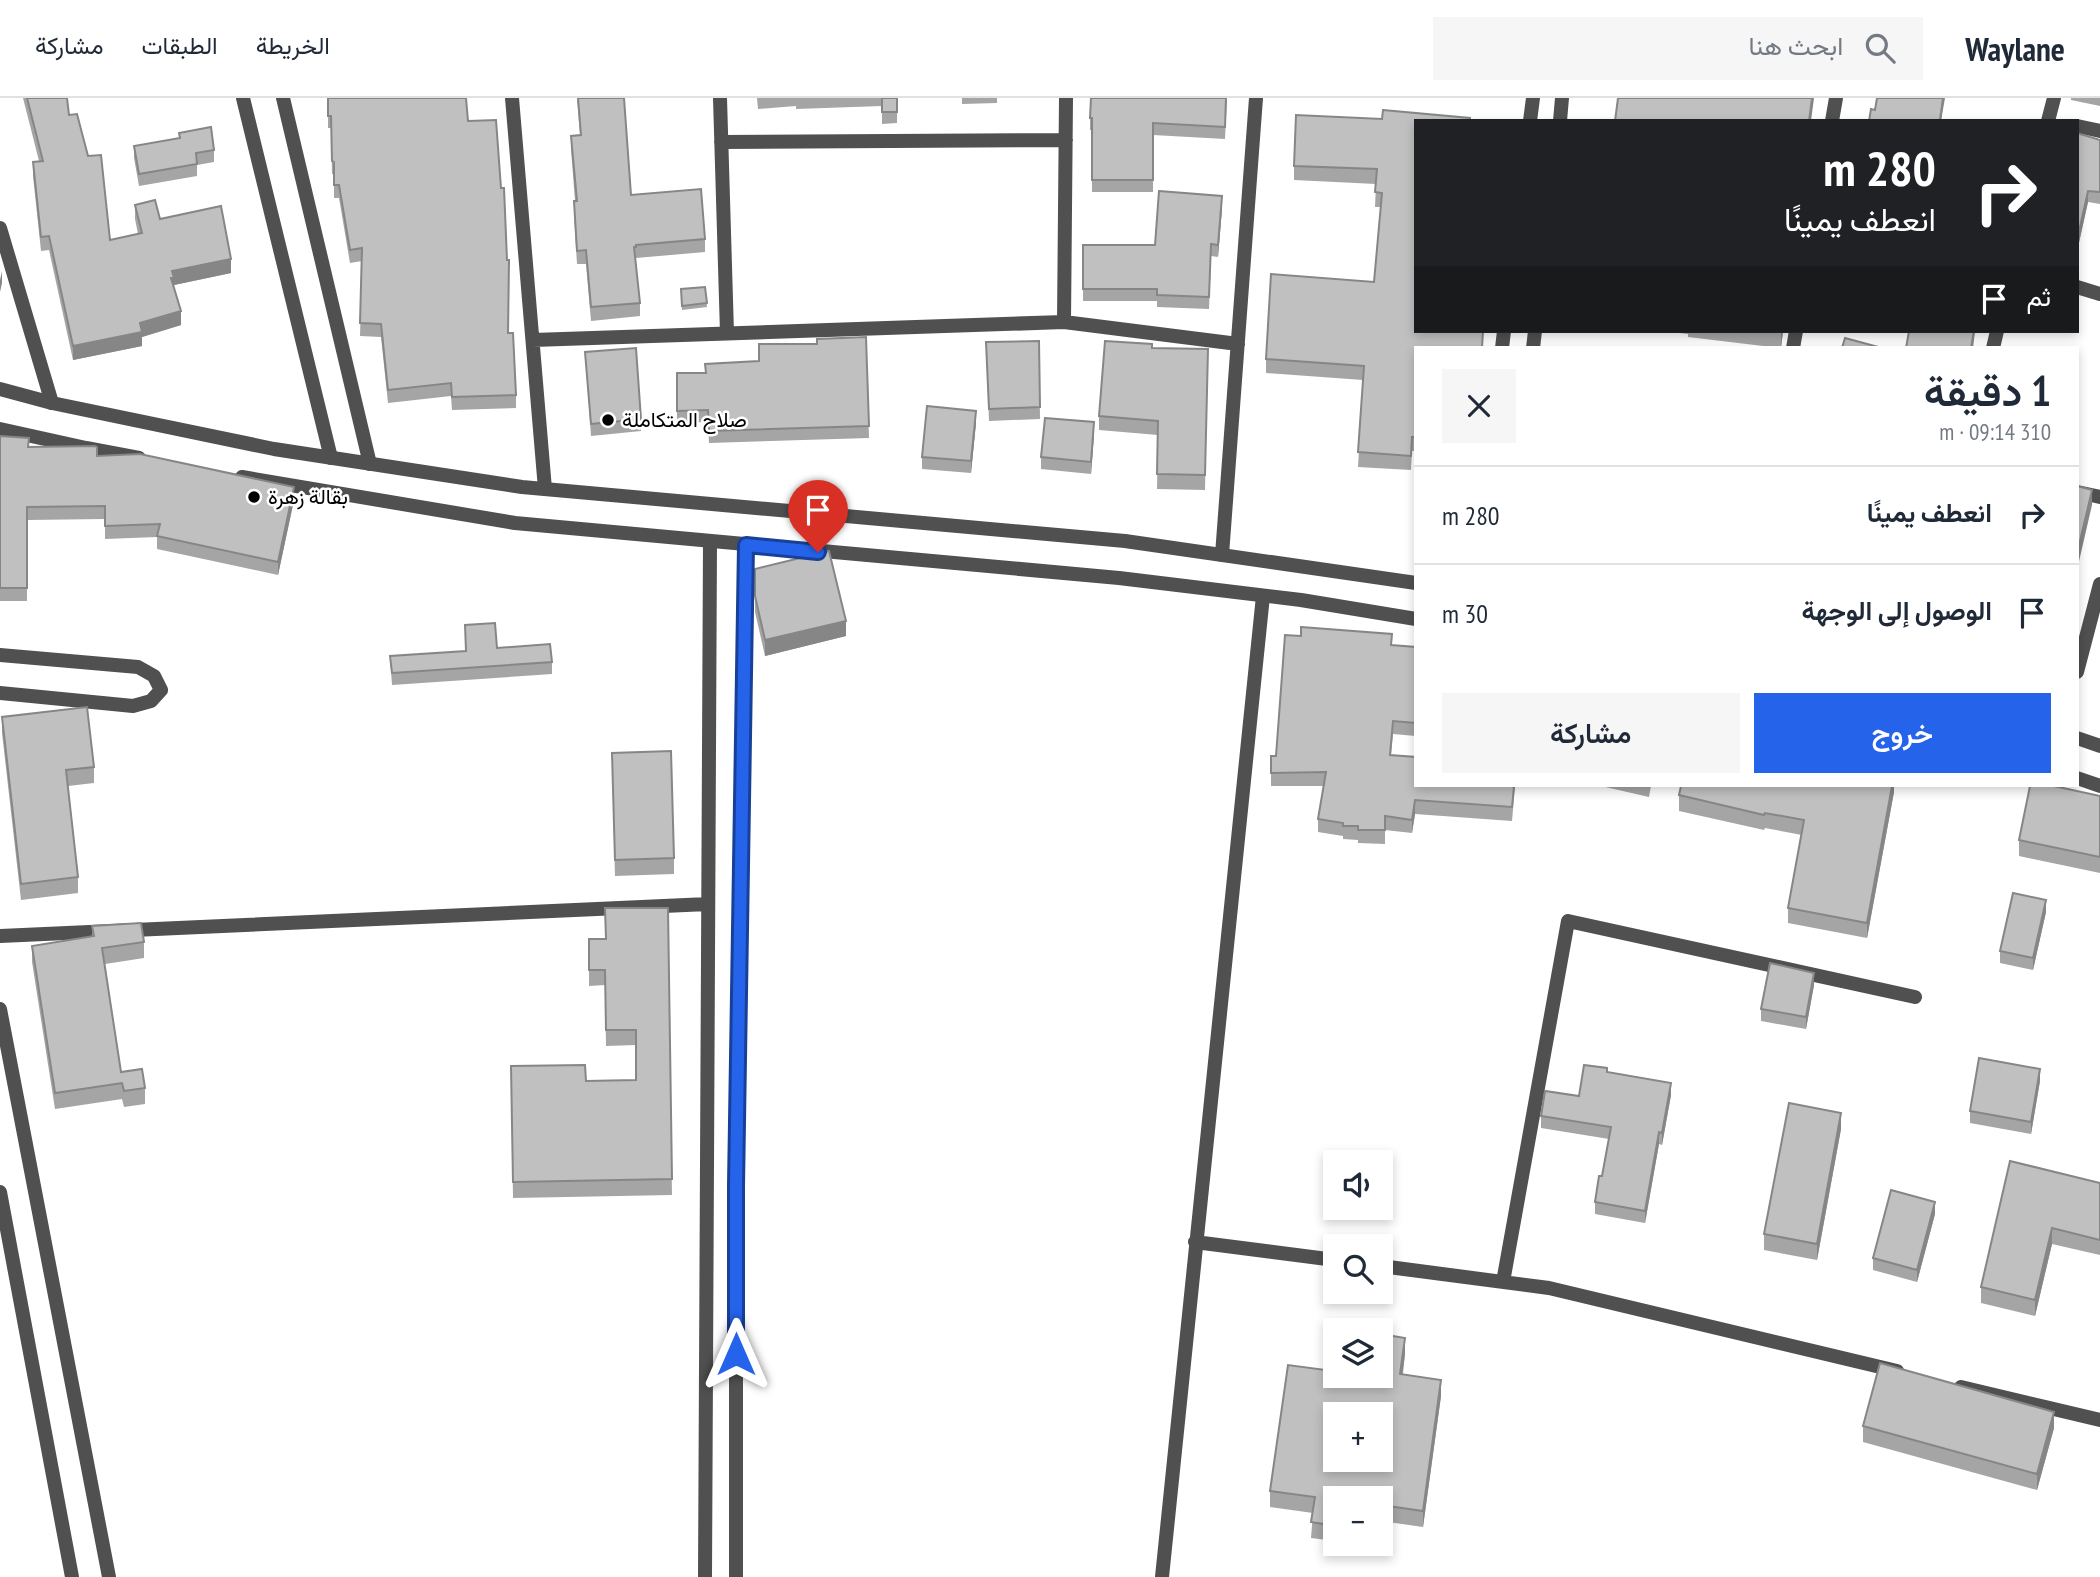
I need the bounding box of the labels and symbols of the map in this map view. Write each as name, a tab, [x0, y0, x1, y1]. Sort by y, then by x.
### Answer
place label: صلاح المتكاملة	[622, 406, 747, 434]
marker: صلاح المتكاملة	[600, 412, 616, 428]
pin	[788, 480, 848, 552]
place label: بقالة زهرة	[268, 483, 348, 510]
marker: بقالة زهرة	[246, 489, 262, 505]
position arrow	[699, 1317, 773, 1391]

